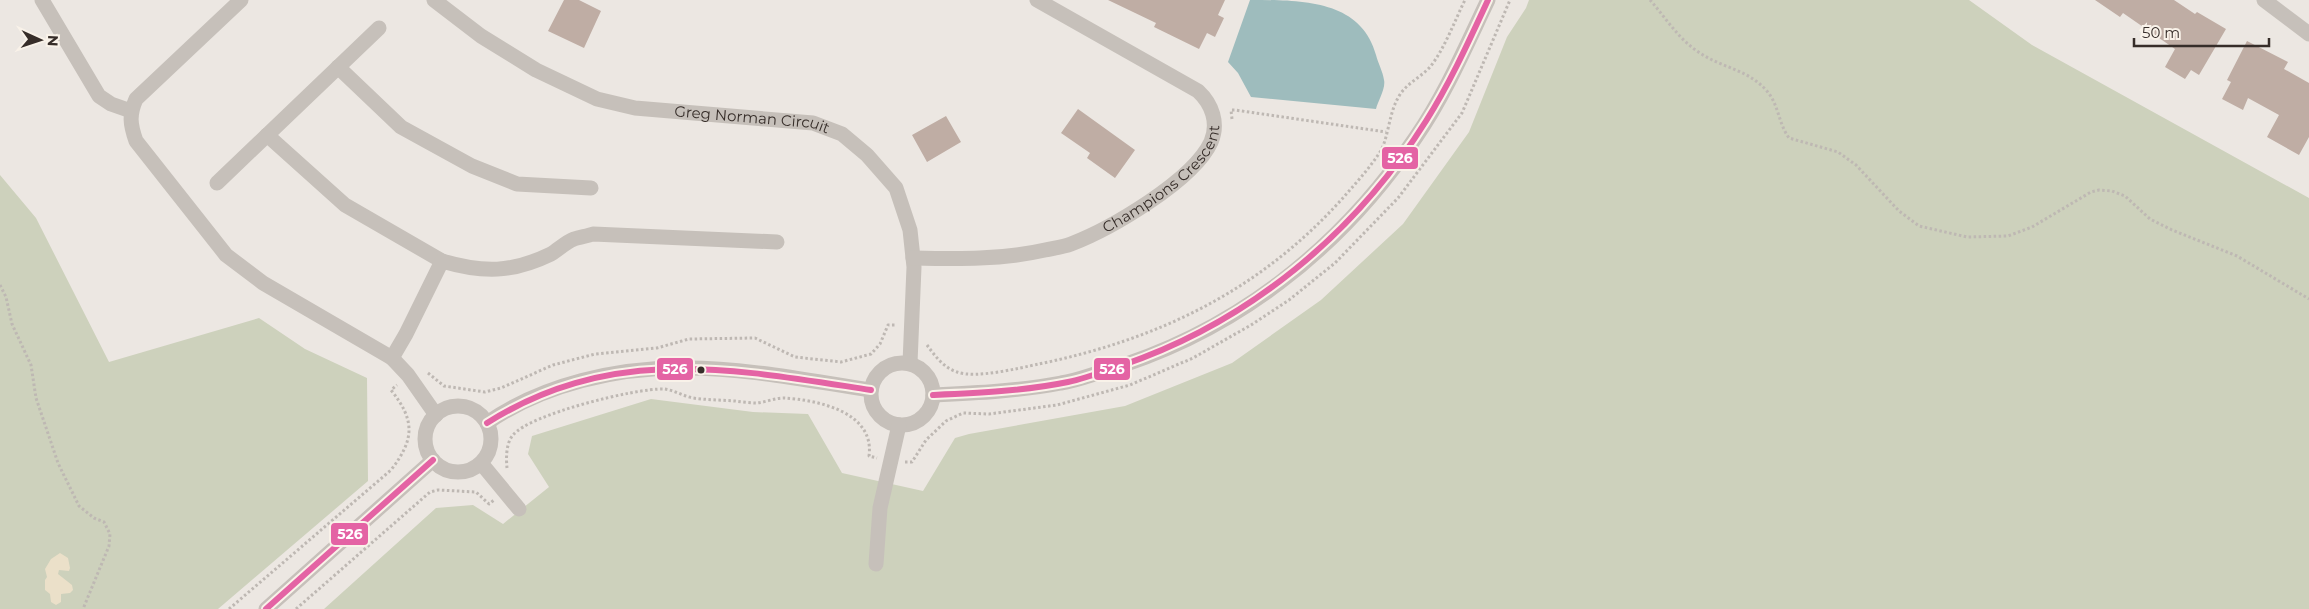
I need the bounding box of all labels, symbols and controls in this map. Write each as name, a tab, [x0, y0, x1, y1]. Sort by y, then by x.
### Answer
north arrow	[15, 15, 65, 65]
scale bar	[2134, 15, 2269, 47]
text: 50 m	[2142, 23, 2180, 42]
text: N	[44, 35, 62, 47]
street label: Greg Norman Circuit	[674, 101, 832, 137]
street label: Champions Crescent	[1099, 124, 1223, 237]
line badge: 526	[1381, 146, 1419, 170]
text: 526	[1387, 149, 1413, 167]
line badge: 526	[656, 357, 694, 381]
line badge: 526	[1093, 357, 1131, 381]
text: 526	[662, 360, 688, 378]
text: 526	[1099, 360, 1125, 378]
unlabelled marker	[696, 365, 706, 375]
line badge: 526	[330, 522, 369, 546]
text: 526	[337, 525, 363, 543]

